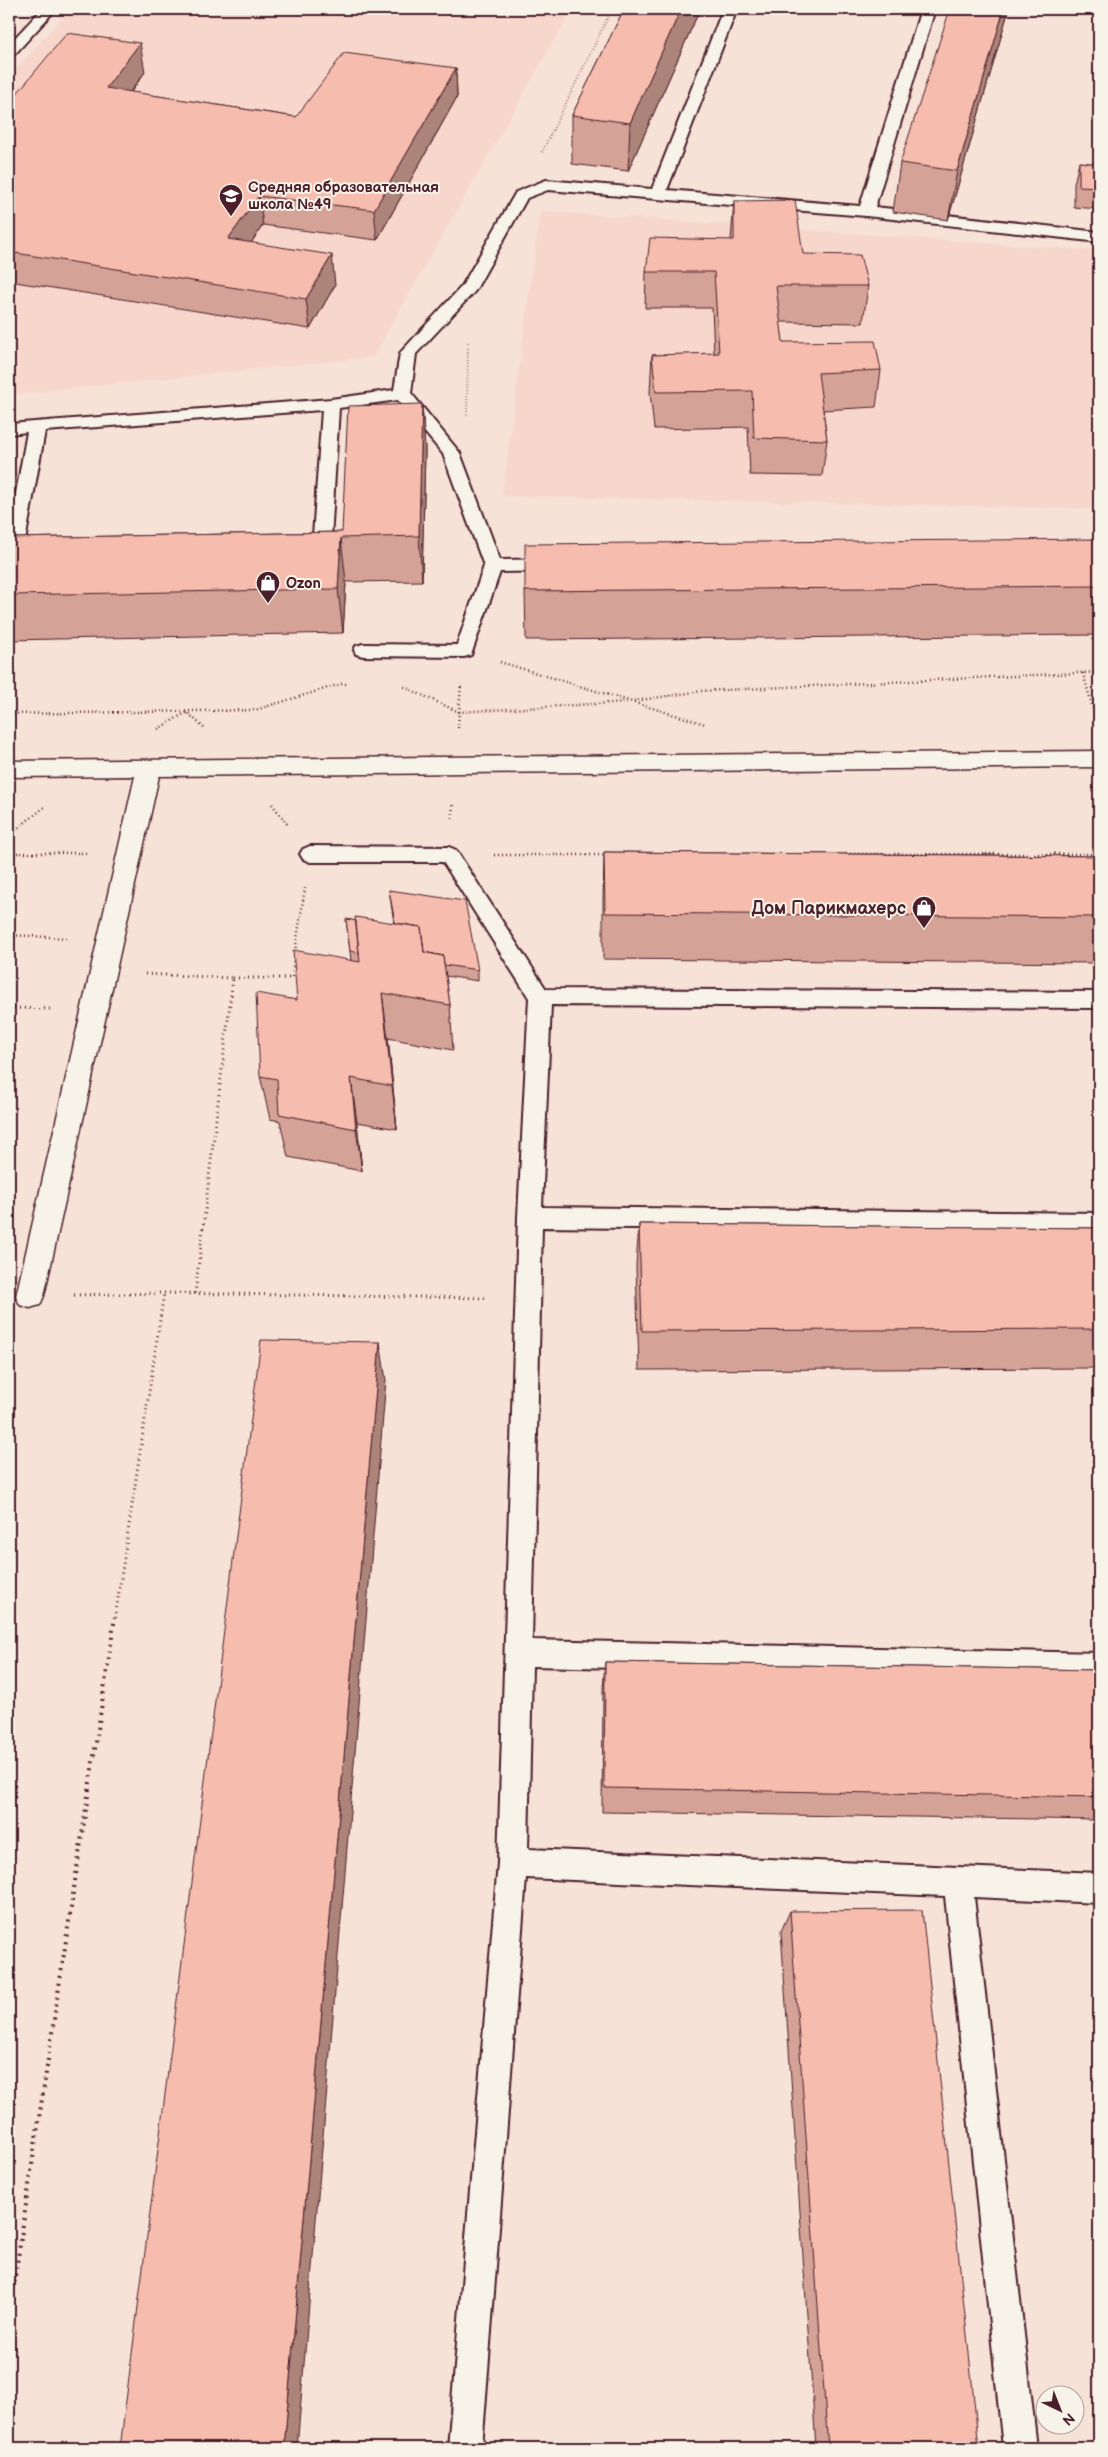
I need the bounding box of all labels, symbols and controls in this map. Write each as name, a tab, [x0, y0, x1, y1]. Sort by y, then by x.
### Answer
place label: Средняя образовательная школа №49	[248, 178, 439, 214]
school or university icon: Средняя образовательная школа №49	[218, 183, 244, 217]
shop icon: Ozon	[255, 570, 281, 604]
place label: Ozon	[286, 574, 321, 593]
shop icon: Дом Парикмахерс	[911, 895, 937, 929]
place label: Дом Парикмахерс	[752, 898, 906, 919]
north arrow	[1036, 2384, 1086, 2434]
text: N	[1059, 2409, 1078, 2429]

